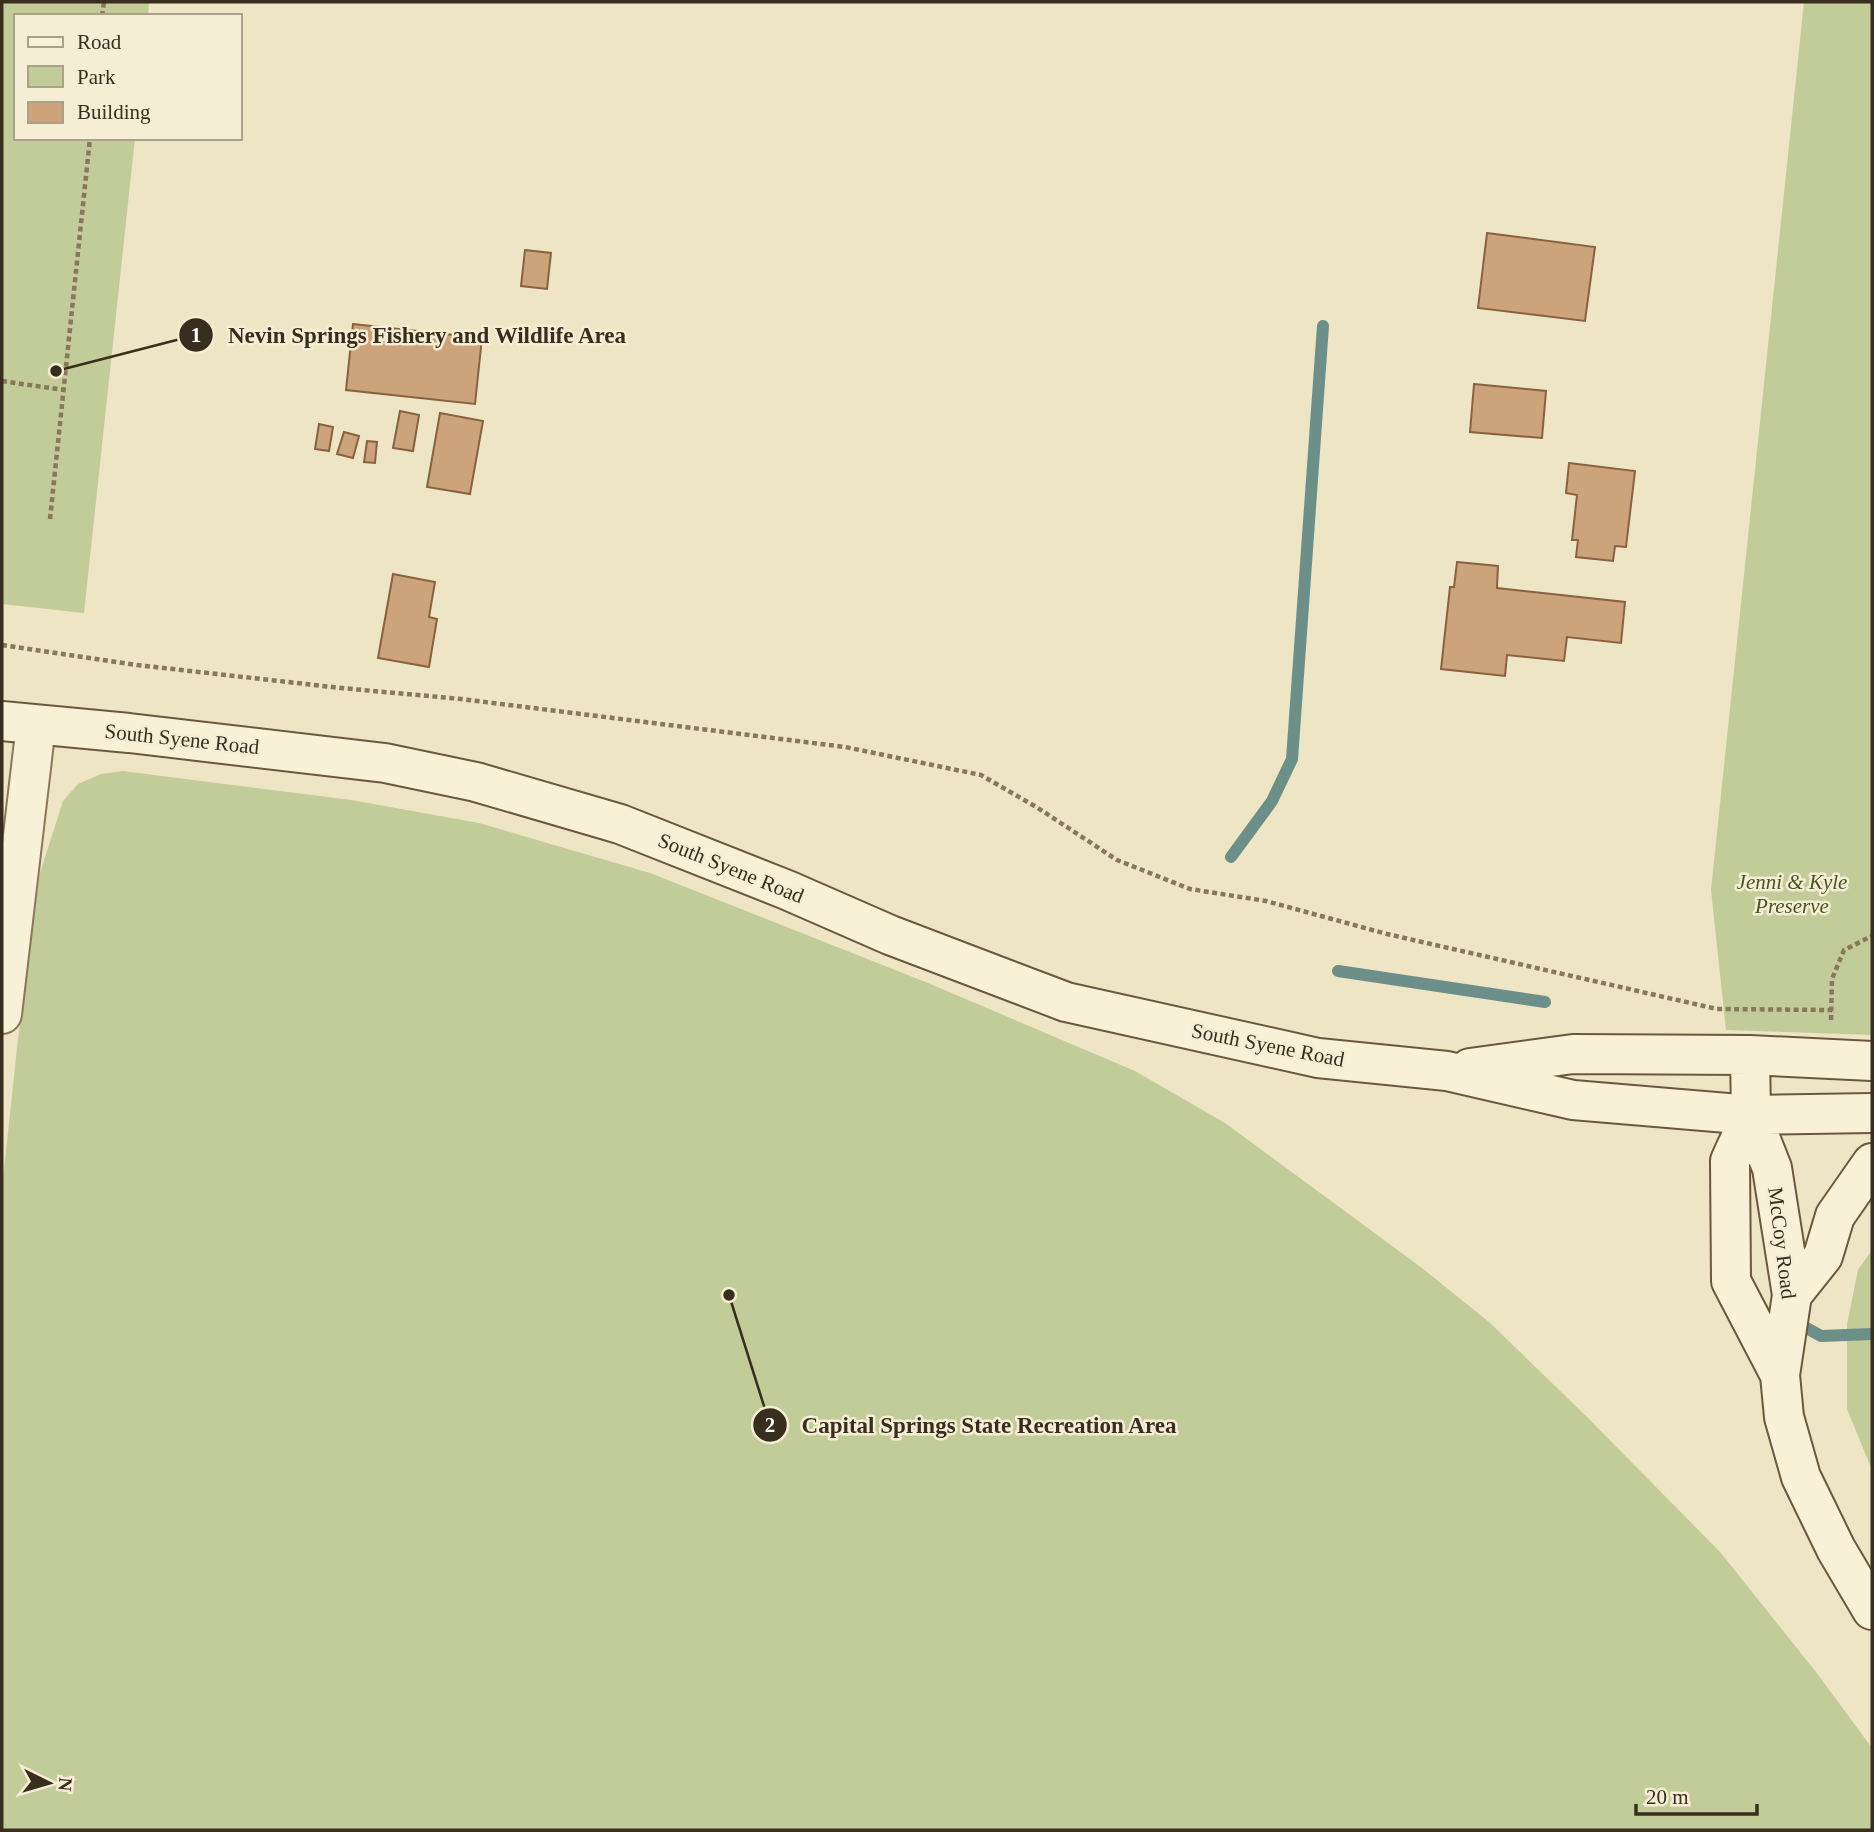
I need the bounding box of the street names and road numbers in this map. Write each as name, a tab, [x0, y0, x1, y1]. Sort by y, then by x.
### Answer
street label: South Syene Road	[104, 719, 261, 759]
street label: South Syene Road	[655, 828, 808, 908]
street label: South Syene Road	[1190, 1018, 1347, 1072]
street label: McCoy Road	[1763, 1186, 1801, 1301]

